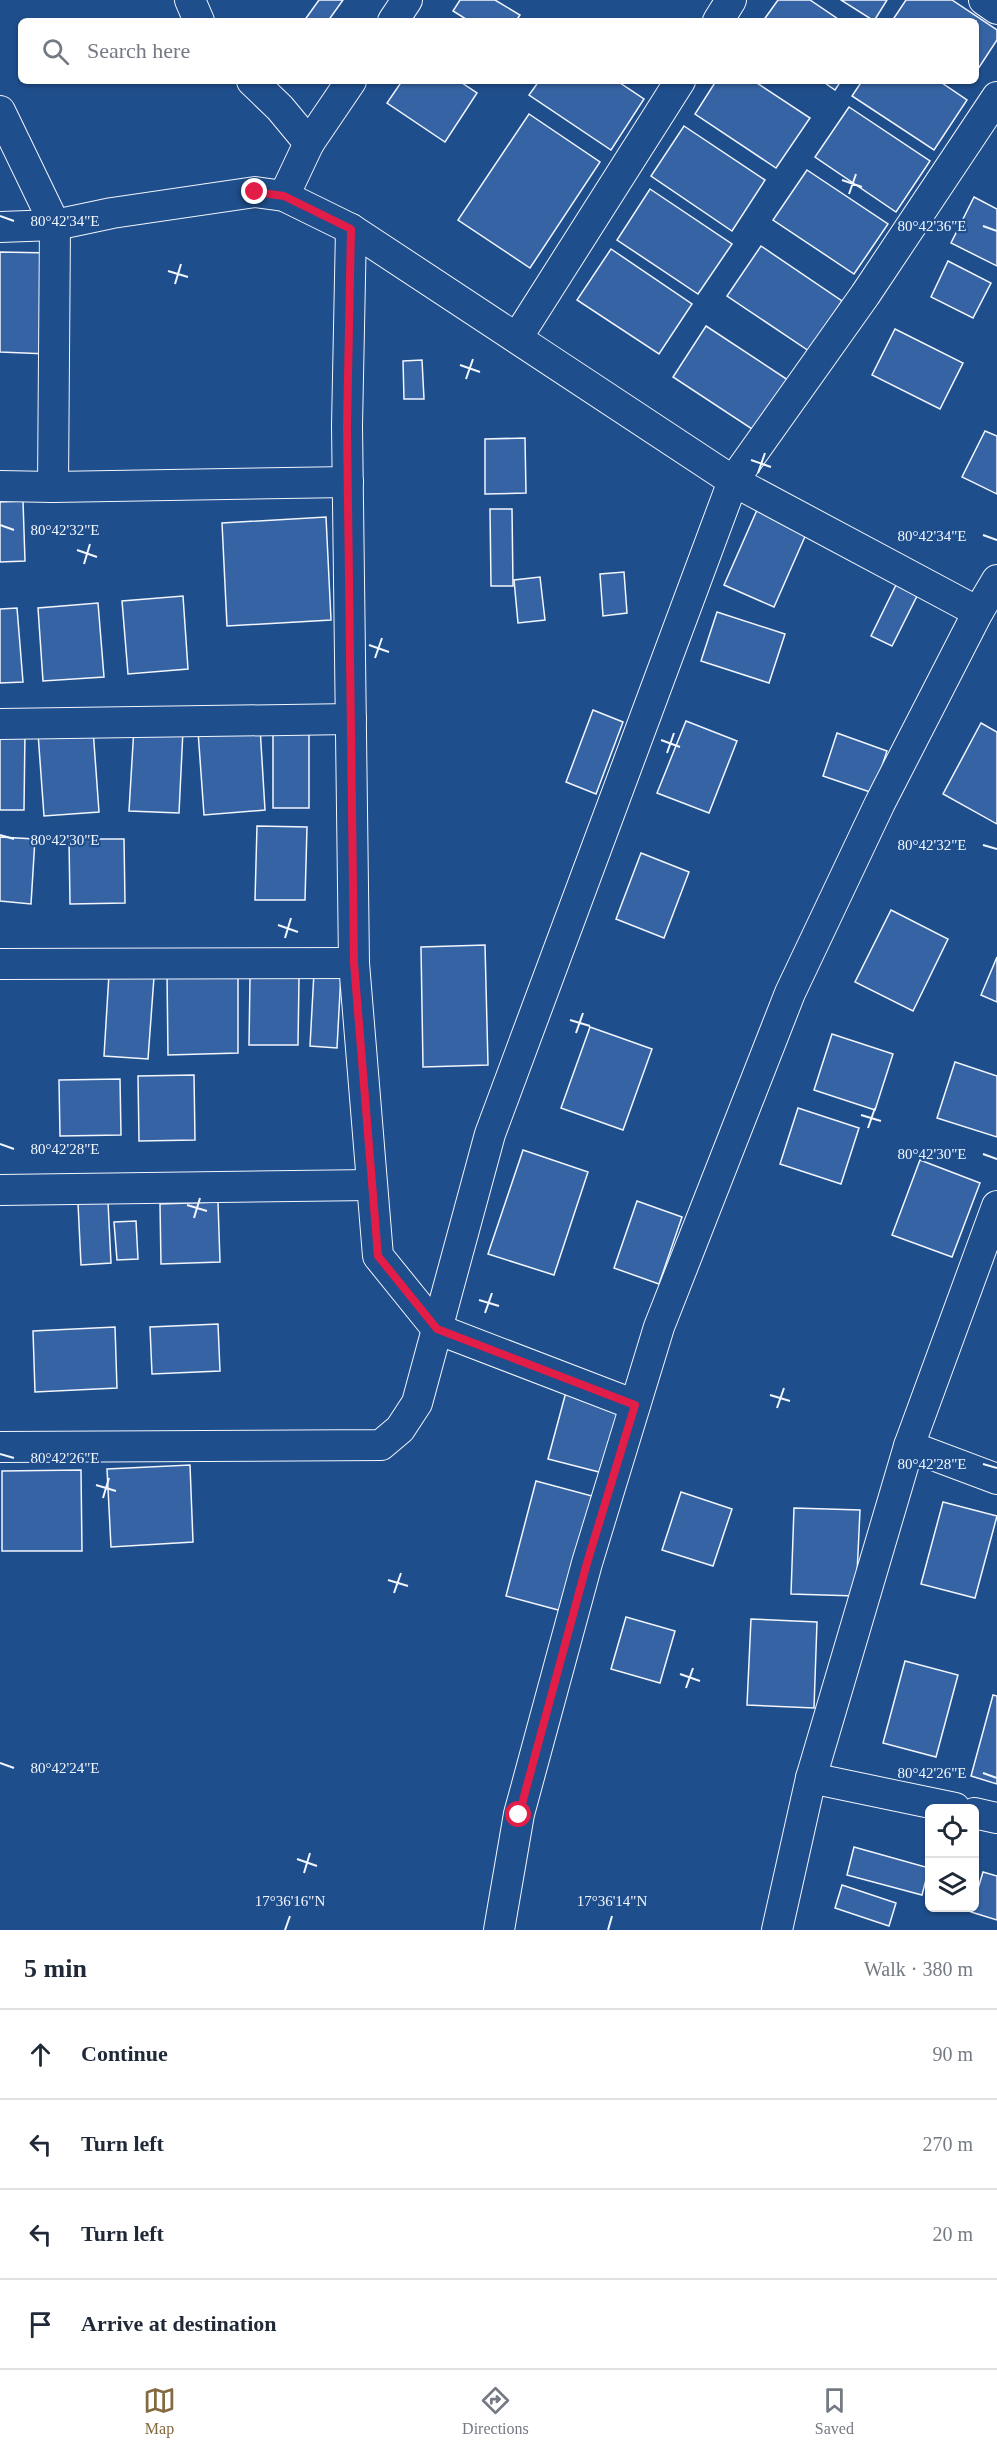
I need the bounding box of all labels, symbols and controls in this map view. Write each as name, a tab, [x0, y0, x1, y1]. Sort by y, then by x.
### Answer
search box	[18, 18, 979, 84]
icon: search	[39, 35, 72, 68]
text: Search here	[87, 38, 190, 63]
route end	[241, 178, 267, 204]
text: 80°42'34"E	[31, 213, 100, 229]
text: 80°42'36"E	[898, 218, 967, 234]
text: 80°42'32"E	[31, 522, 100, 538]
text: 80°42'34"E	[898, 528, 967, 544]
text: 80°42'30"E	[31, 832, 100, 848]
text: 80°42'32"E	[898, 837, 967, 853]
text: 80°42'28"E	[31, 1141, 100, 1157]
text: 80°42'30"E	[898, 1146, 967, 1162]
text: 80°42'26"E	[31, 1450, 100, 1466]
text: 80°42'28"E	[898, 1456, 967, 1472]
text: 80°42'24"E	[31, 1760, 100, 1776]
text: 80°42'26"E	[898, 1765, 967, 1781]
route start	[505, 1801, 531, 1827]
map controls	[925, 1804, 979, 1912]
button: locate	[925, 1804, 979, 1858]
button: layers	[925, 1858, 979, 1912]
text: 17°36'16"N	[255, 1893, 325, 1909]
text: 17°36'14"N	[577, 1893, 647, 1909]
text: 5 min	[24, 1954, 87, 1983]
text: Walk · 380 m	[864, 1958, 973, 1980]
icon: ahead	[24, 2038, 57, 2071]
text: Continue	[81, 2041, 168, 2066]
text: 90 m	[932, 2043, 973, 2065]
icon: left	[24, 2128, 57, 2161]
text: Turn left	[81, 2131, 164, 2156]
text: 270 m	[922, 2133, 973, 2155]
icon: left	[24, 2218, 57, 2251]
text: Turn left	[81, 2221, 164, 2246]
text: 20 m	[932, 2223, 973, 2245]
icon: arrive	[24, 2308, 57, 2341]
text: Arrive at destination	[81, 2311, 277, 2336]
tab: Map	[143, 2384, 176, 2438]
tab: Directions	[462, 2384, 529, 2438]
tab: Saved	[815, 2384, 854, 2438]

